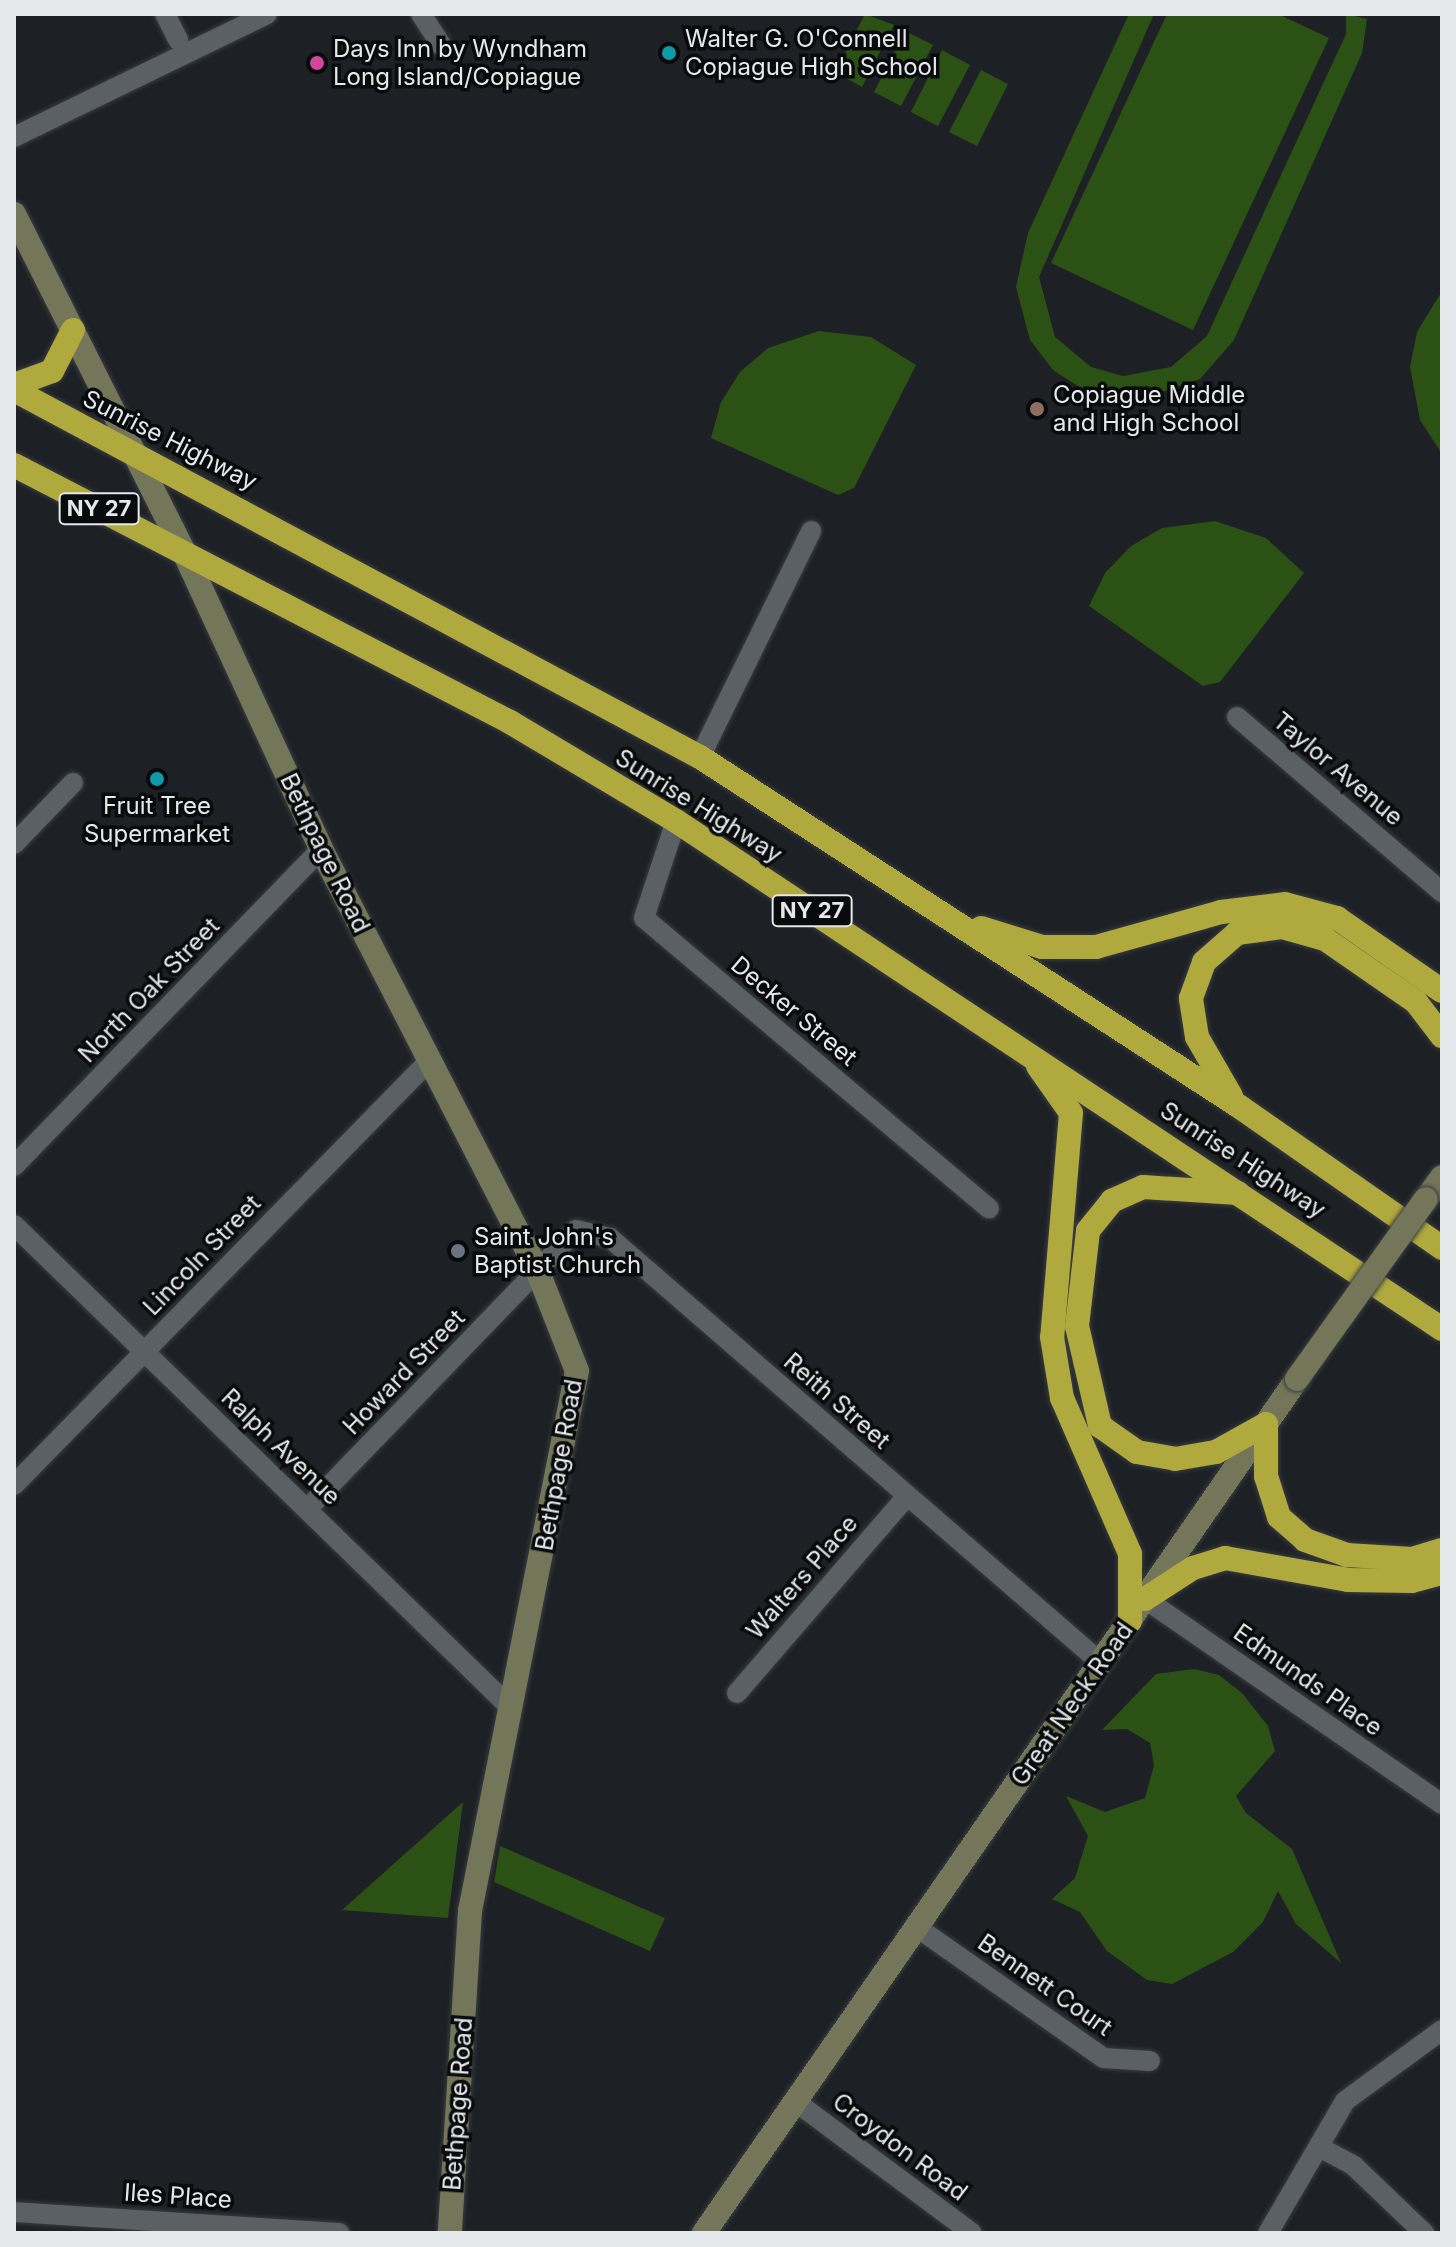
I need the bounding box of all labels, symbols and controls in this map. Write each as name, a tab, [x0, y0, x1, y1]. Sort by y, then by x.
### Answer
place label: Walter G. O'Connell Copiague High School	[685, 25, 938, 81]
place label: Days Inn by Wyndham Long Island/Copiague	[333, 35, 587, 91]
marker: Walter G. O'Connell Copiague High School	[660, 44, 678, 62]
marker: Days Inn by Wyndham Long Island/Copiague	[308, 54, 326, 72]
place label: Copiague Middle and High School	[1053, 381, 1245, 437]
street label: Sunrise Highway	[78, 384, 262, 496]
marker: Copiague Middle and High School	[1028, 400, 1046, 418]
road number: NY 27	[57, 491, 141, 527]
street label: Taylor Avenue	[1267, 706, 1409, 832]
street label: Sunrise Highway	[610, 743, 788, 869]
street label: Bethpage Road	[274, 769, 376, 937]
marker: Fruit Tree Supermarket	[148, 770, 166, 788]
place label: Fruit Tree Supermarket	[84, 792, 230, 848]
road number: NY 27	[770, 893, 854, 929]
street label: North Oak Street	[73, 912, 225, 1068]
street label: Decker Street	[725, 950, 863, 1072]
street label: Sunrise Highway	[1155, 1096, 1331, 1224]
street label: Lincoln Street	[137, 1189, 267, 1321]
place label: Saint John's Baptist Church	[474, 1223, 641, 1279]
marker: Saint John's Baptist Church	[449, 1242, 467, 1260]
street label: Howard Street	[337, 1303, 471, 1441]
street label: Reith Street	[778, 1347, 896, 1455]
street label: Bethpage Road	[530, 1377, 588, 1553]
street label: Ralph Avenue	[215, 1383, 347, 1511]
street label: Walters Place	[740, 1509, 864, 1645]
street label: Great Neck Road	[1005, 1617, 1139, 1791]
street label: Edmunds Place	[1228, 1618, 1388, 1742]
street label: Bennett Court	[972, 1928, 1118, 2042]
street label: Bethpage Road	[438, 2016, 478, 2192]
street label: Croydon Road	[827, 2087, 973, 2207]
street label: Iles Place	[123, 2178, 233, 2214]

